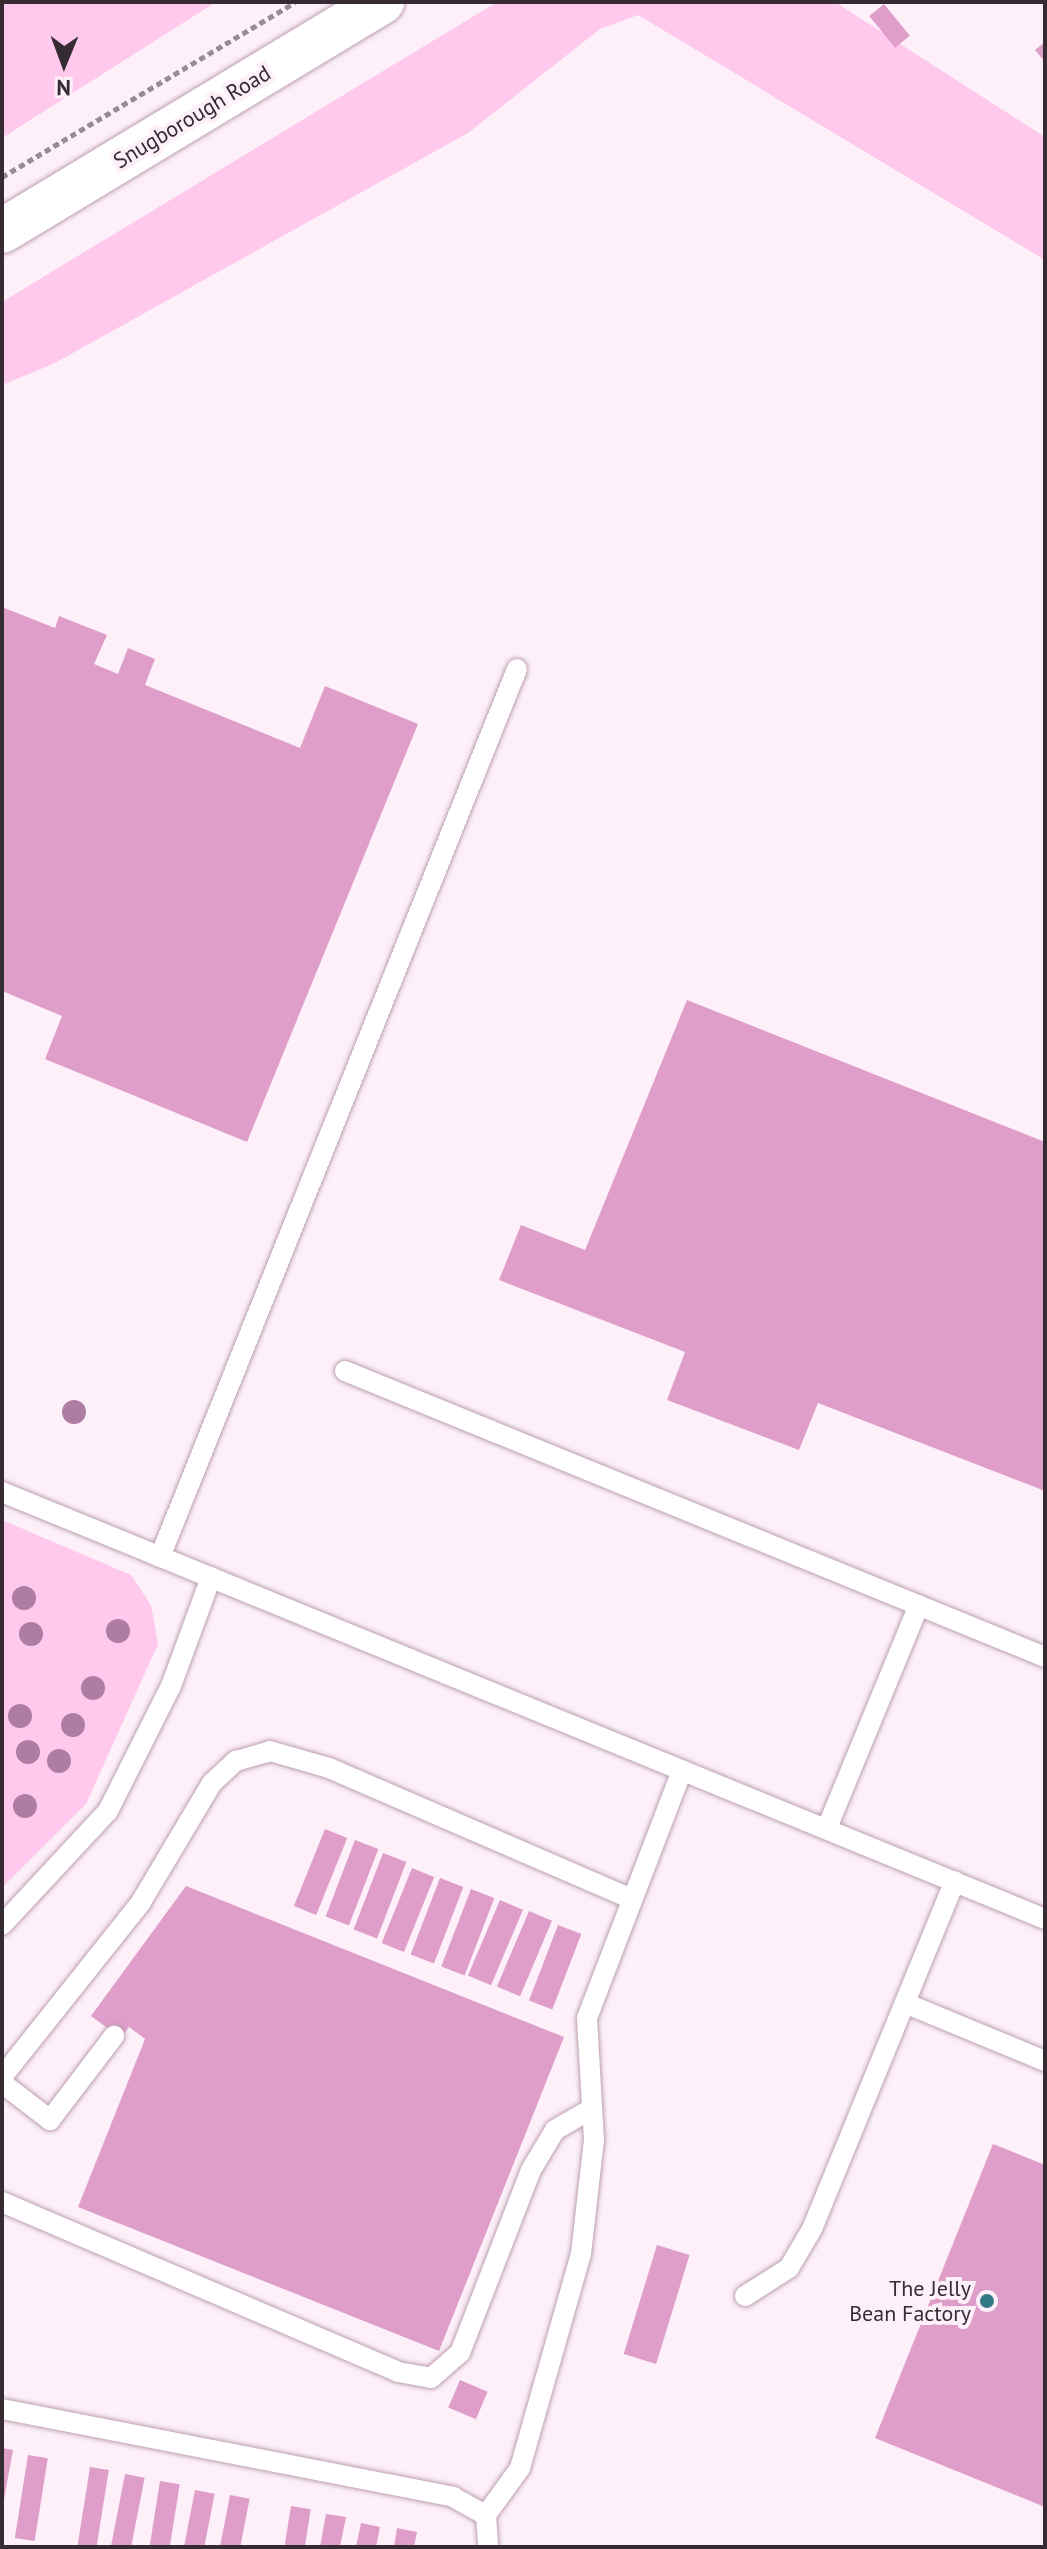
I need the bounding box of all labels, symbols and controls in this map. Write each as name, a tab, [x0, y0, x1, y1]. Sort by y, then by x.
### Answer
north arrow	[24, 24, 104, 104]
street label: Snugborough Road	[109, 60, 275, 174]
text: N	[56, 74, 71, 102]
place label: The Jelly Bean Factory	[849, 2275, 971, 2326]
marker: The Jelly Bean Factory	[978, 2292, 996, 2310]

